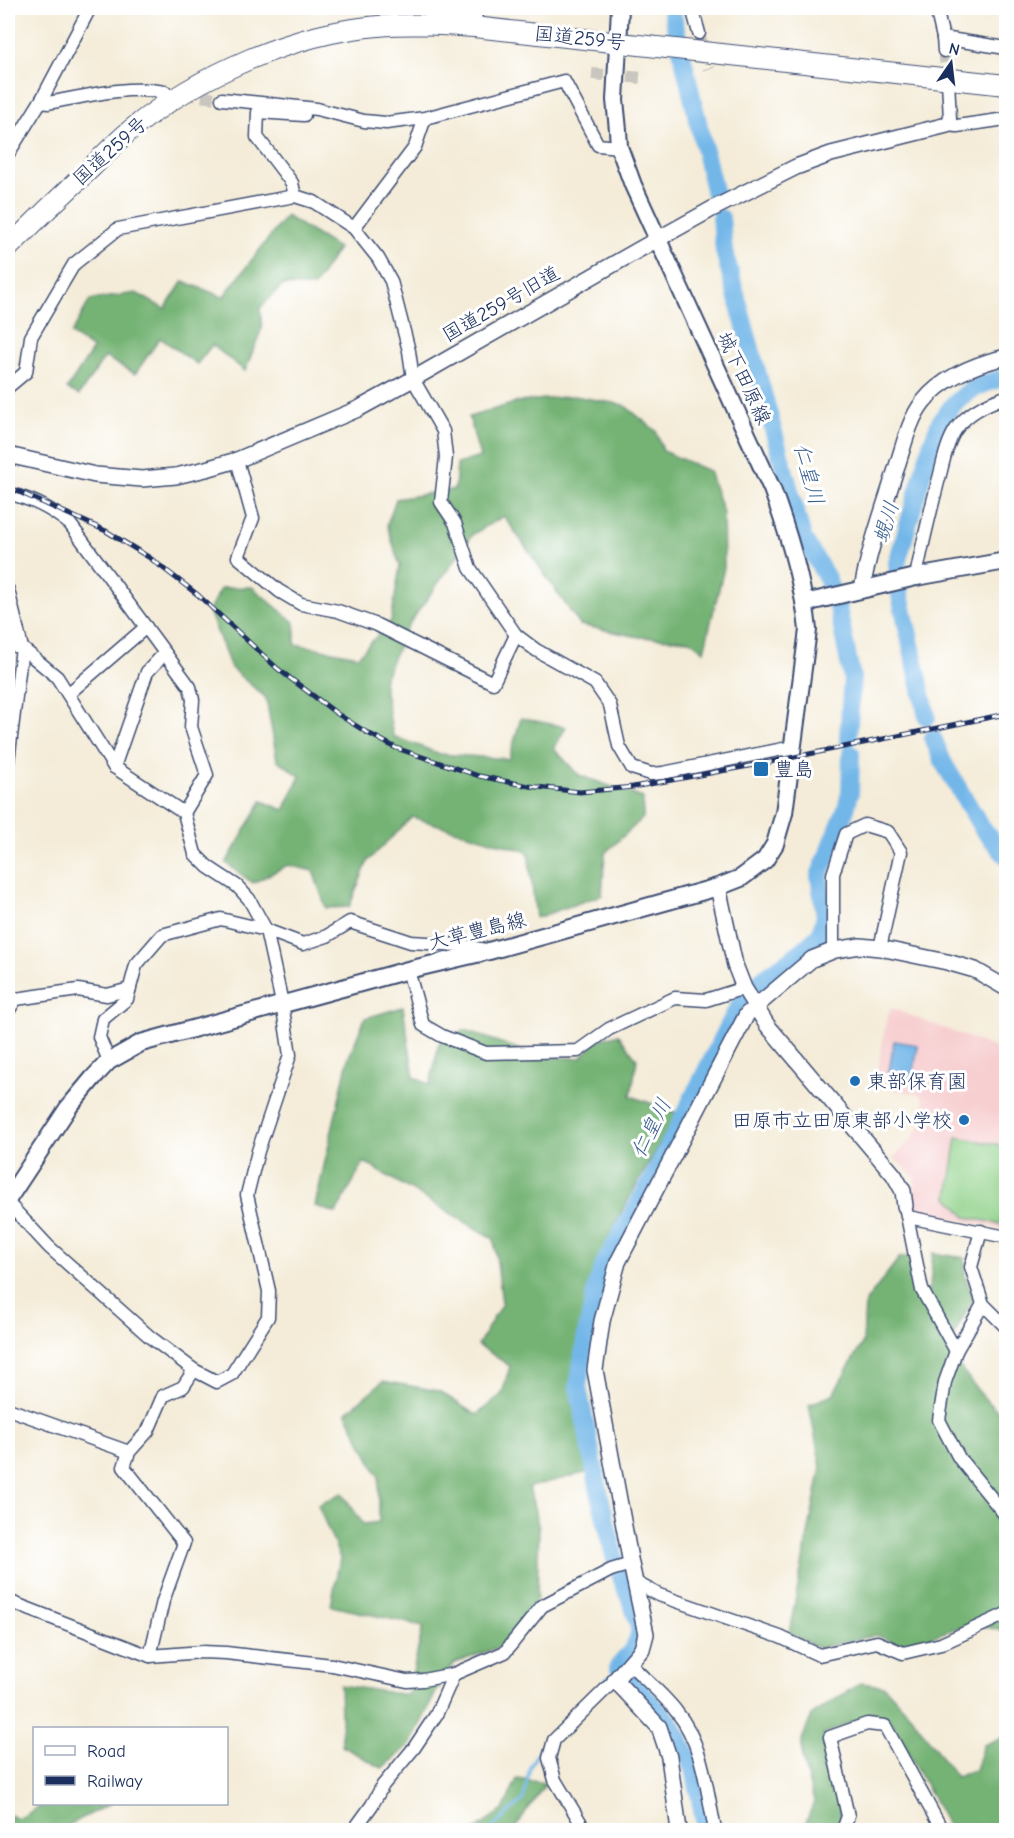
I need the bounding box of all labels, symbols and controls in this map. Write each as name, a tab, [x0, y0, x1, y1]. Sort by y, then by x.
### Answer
street label: 国道259号	[533, 22, 627, 54]
north arrow	[921, 33, 981, 93]
text: N	[947, 39, 962, 59]
street label: 国道259号	[68, 112, 152, 190]
street label: 国道259号旧道	[438, 261, 564, 347]
street label: 城下田原線	[712, 328, 776, 428]
water label: 仁皇川	[789, 440, 829, 508]
water label: 蜆川	[868, 498, 904, 546]
place label: 豊島	[774, 758, 814, 781]
marker: 豊島	[752, 760, 770, 778]
street label: 大草豊島線	[426, 908, 528, 954]
place label: 東部保育園	[867, 1070, 967, 1093]
marker: 東部保育園	[848, 1074, 862, 1088]
water label: 仁皇川	[626, 1094, 676, 1162]
place label: 田原市立田原東部小学校	[732, 1109, 952, 1132]
marker: 田原市立田原東部小学校	[957, 1113, 971, 1127]
legend	[33, 1727, 228, 1805]
text: Road	[87, 1741, 126, 1762]
text: Railway	[87, 1771, 144, 1792]

